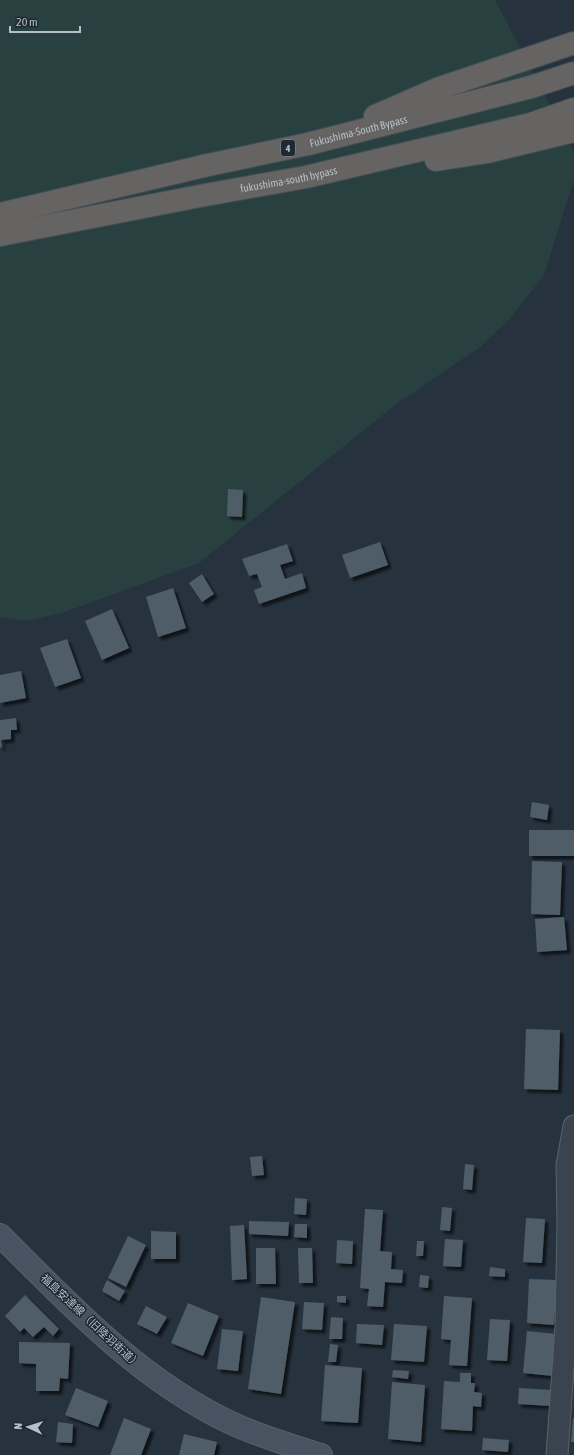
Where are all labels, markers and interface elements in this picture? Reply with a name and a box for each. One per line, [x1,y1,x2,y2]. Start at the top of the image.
scale bar [10,8,80,34]
text: 20 m [16,15,38,29]
street label: Fukushima-South Bypass [308,113,409,149]
road number: 4 [281,140,295,156]
street label: fukushima-south bypass [239,164,338,195]
street label: 福島安達線（旧陸羽街道） [39,1272,143,1370]
north arrow [8,1407,48,1447]
text: N [12,1423,24,1430]

